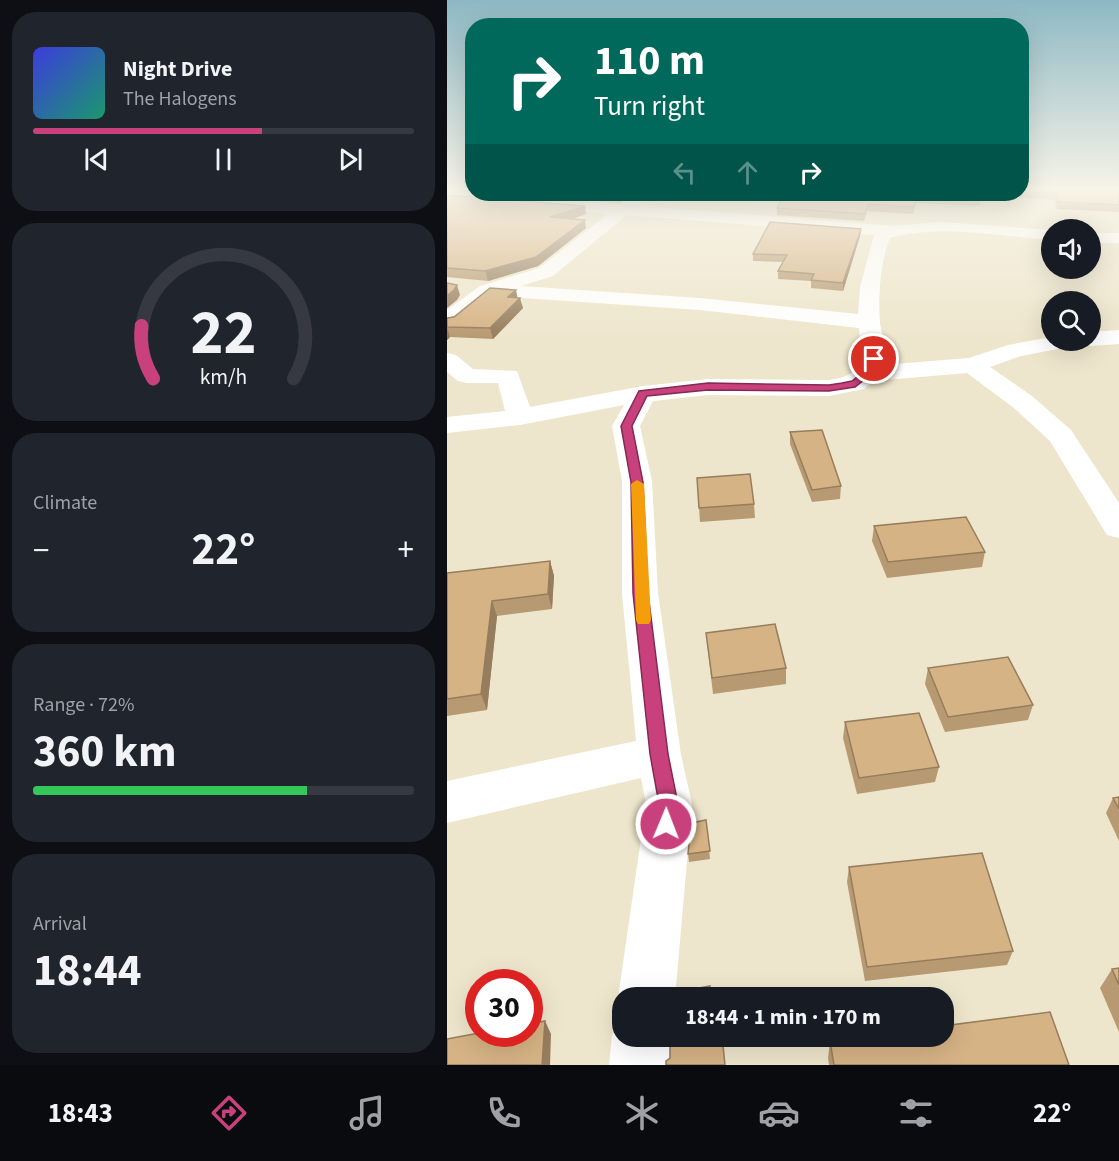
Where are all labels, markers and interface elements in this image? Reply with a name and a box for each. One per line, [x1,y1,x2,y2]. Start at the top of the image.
text: 110 m [594,31,705,91]
icon: right [495,42,573,120]
text: Night Drive [123,53,232,85]
text: The Halogens [123,85,237,113]
text: Turn right [594,87,705,126]
icon: previous [80,143,113,176]
icon: pause [207,143,240,176]
icon: next [334,143,367,176]
icon: left [668,156,701,189]
icon: ahead [731,156,764,189]
icon: right [794,156,827,189]
map controls [1041,219,1101,351]
button: sound [1041,219,1101,279]
text: 22 [191,289,256,378]
button: search [1041,291,1101,351]
pin [848,333,899,384]
icon: arrive [857,342,890,375]
text: km/h [200,362,247,393]
text: Climate [33,489,97,517]
text: 22° [192,518,255,582]
text: − [33,527,49,574]
text: + [398,527,414,574]
text: Range · 72% [33,691,134,719]
text: 360 km [33,720,177,784]
position arrow [634,792,698,856]
text: Arrival [33,910,87,938]
text: 18:44 [33,939,142,1003]
speed limit sign: 30 [465,969,543,1047]
text: 18:44 · 1 min · 170 m [685,1001,881,1033]
icon: directions [208,1092,250,1134]
icon: music [346,1092,388,1134]
icon: phone [483,1092,525,1134]
icon: climate [621,1092,663,1134]
icon: car [758,1092,800,1134]
icon: filters [895,1092,937,1134]
text: 18:43 [48,1094,113,1133]
text: 22° [1033,1094,1071,1133]

